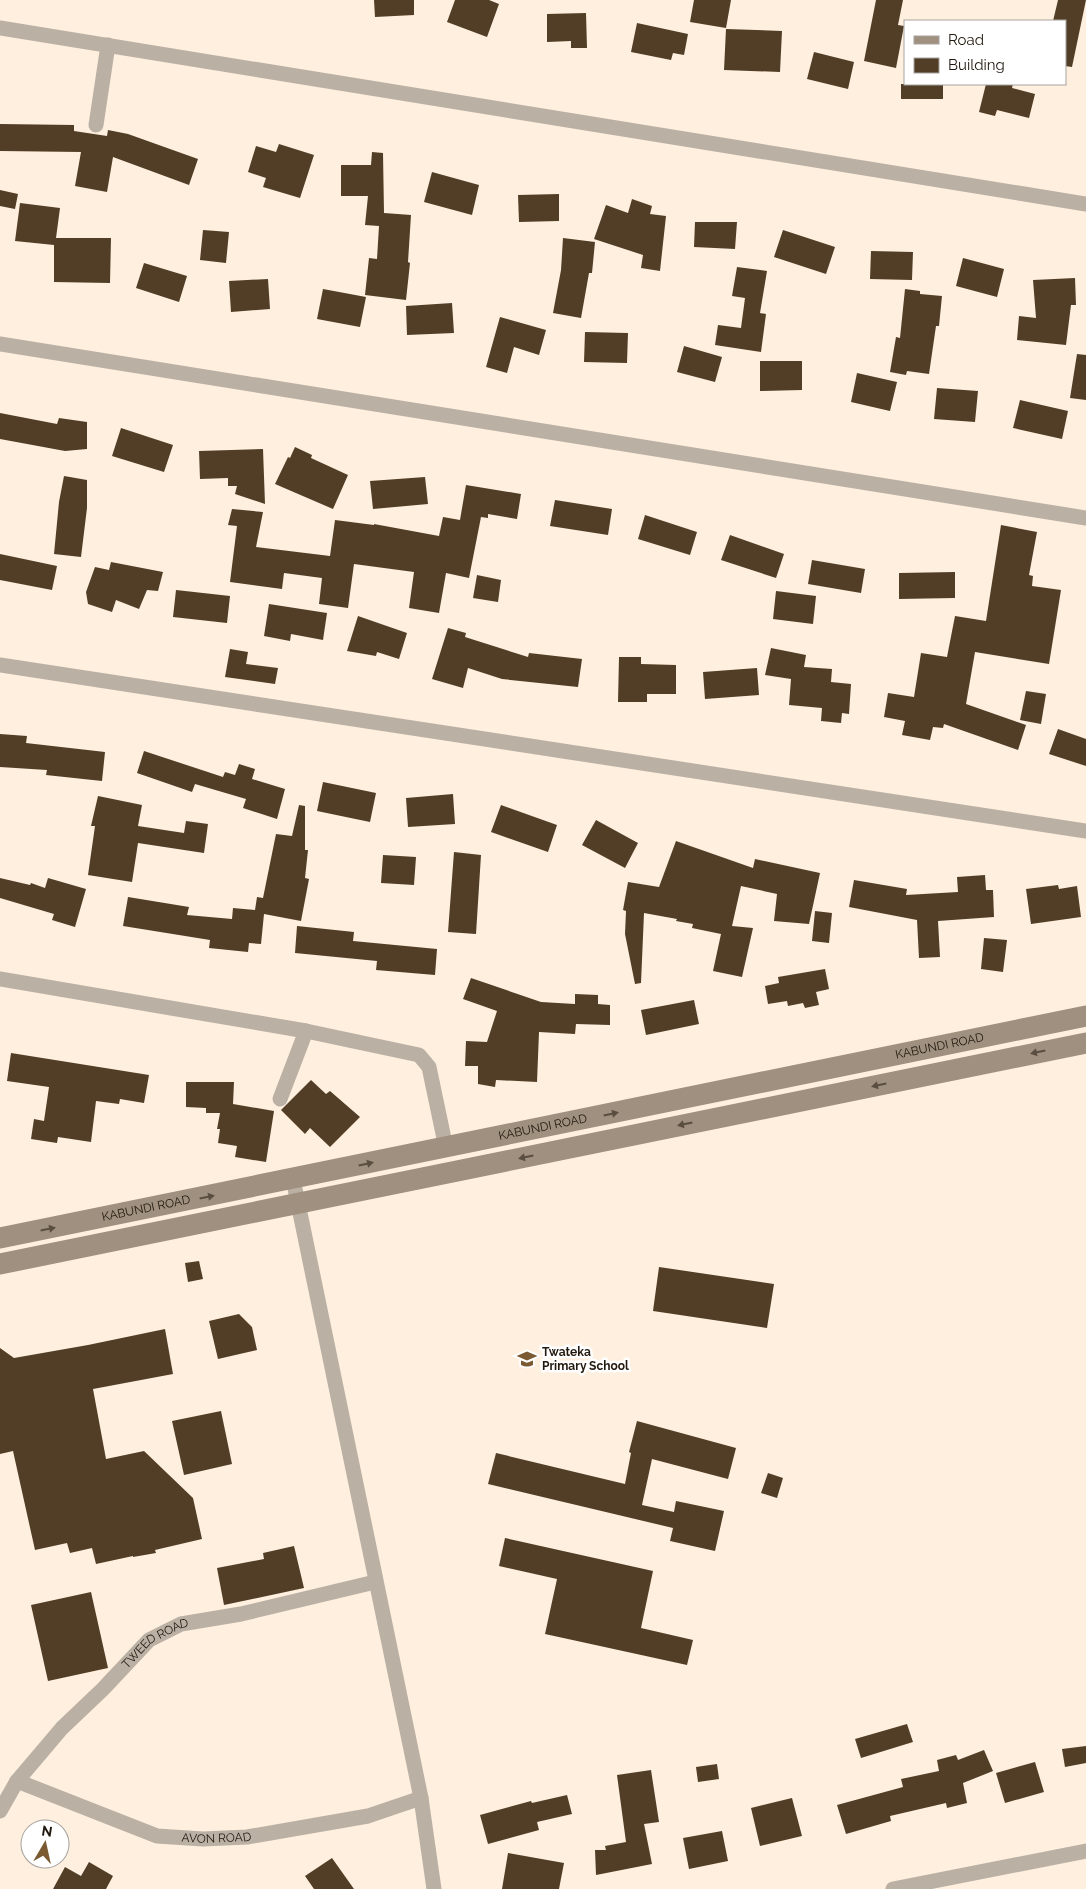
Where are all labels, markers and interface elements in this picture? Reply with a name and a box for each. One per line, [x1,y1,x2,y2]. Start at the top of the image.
legend [904,20,1066,85]
text: Road [948,31,984,49]
text: Building [948,56,1005,74]
street label: KABUNDI ROAD [894,1030,986,1062]
one-way arrow [1030,1049,1046,1057]
one-way arrow [871,1081,887,1089]
one-way arrow [604,1109,620,1117]
street label: KABUNDI ROAD [497,1111,589,1143]
one-way arrow [677,1121,693,1129]
one-way arrow [519,1153,534,1161]
one-way arrow [359,1160,374,1168]
street label: KABUNDI ROAD [100,1192,192,1224]
one-way arrow [199,1192,215,1200]
one-way arrow [40,1225,55,1233]
place label: Twateka Primary School [542,1345,629,1373]
school or university icon: Twateka Primary School [516,1348,538,1370]
street label: TWEED ROAD [119,1616,190,1671]
north arrow [20,1819,70,1869]
text: N [41,1822,54,1840]
street label: AVON ROAD [181,1829,253,1846]

